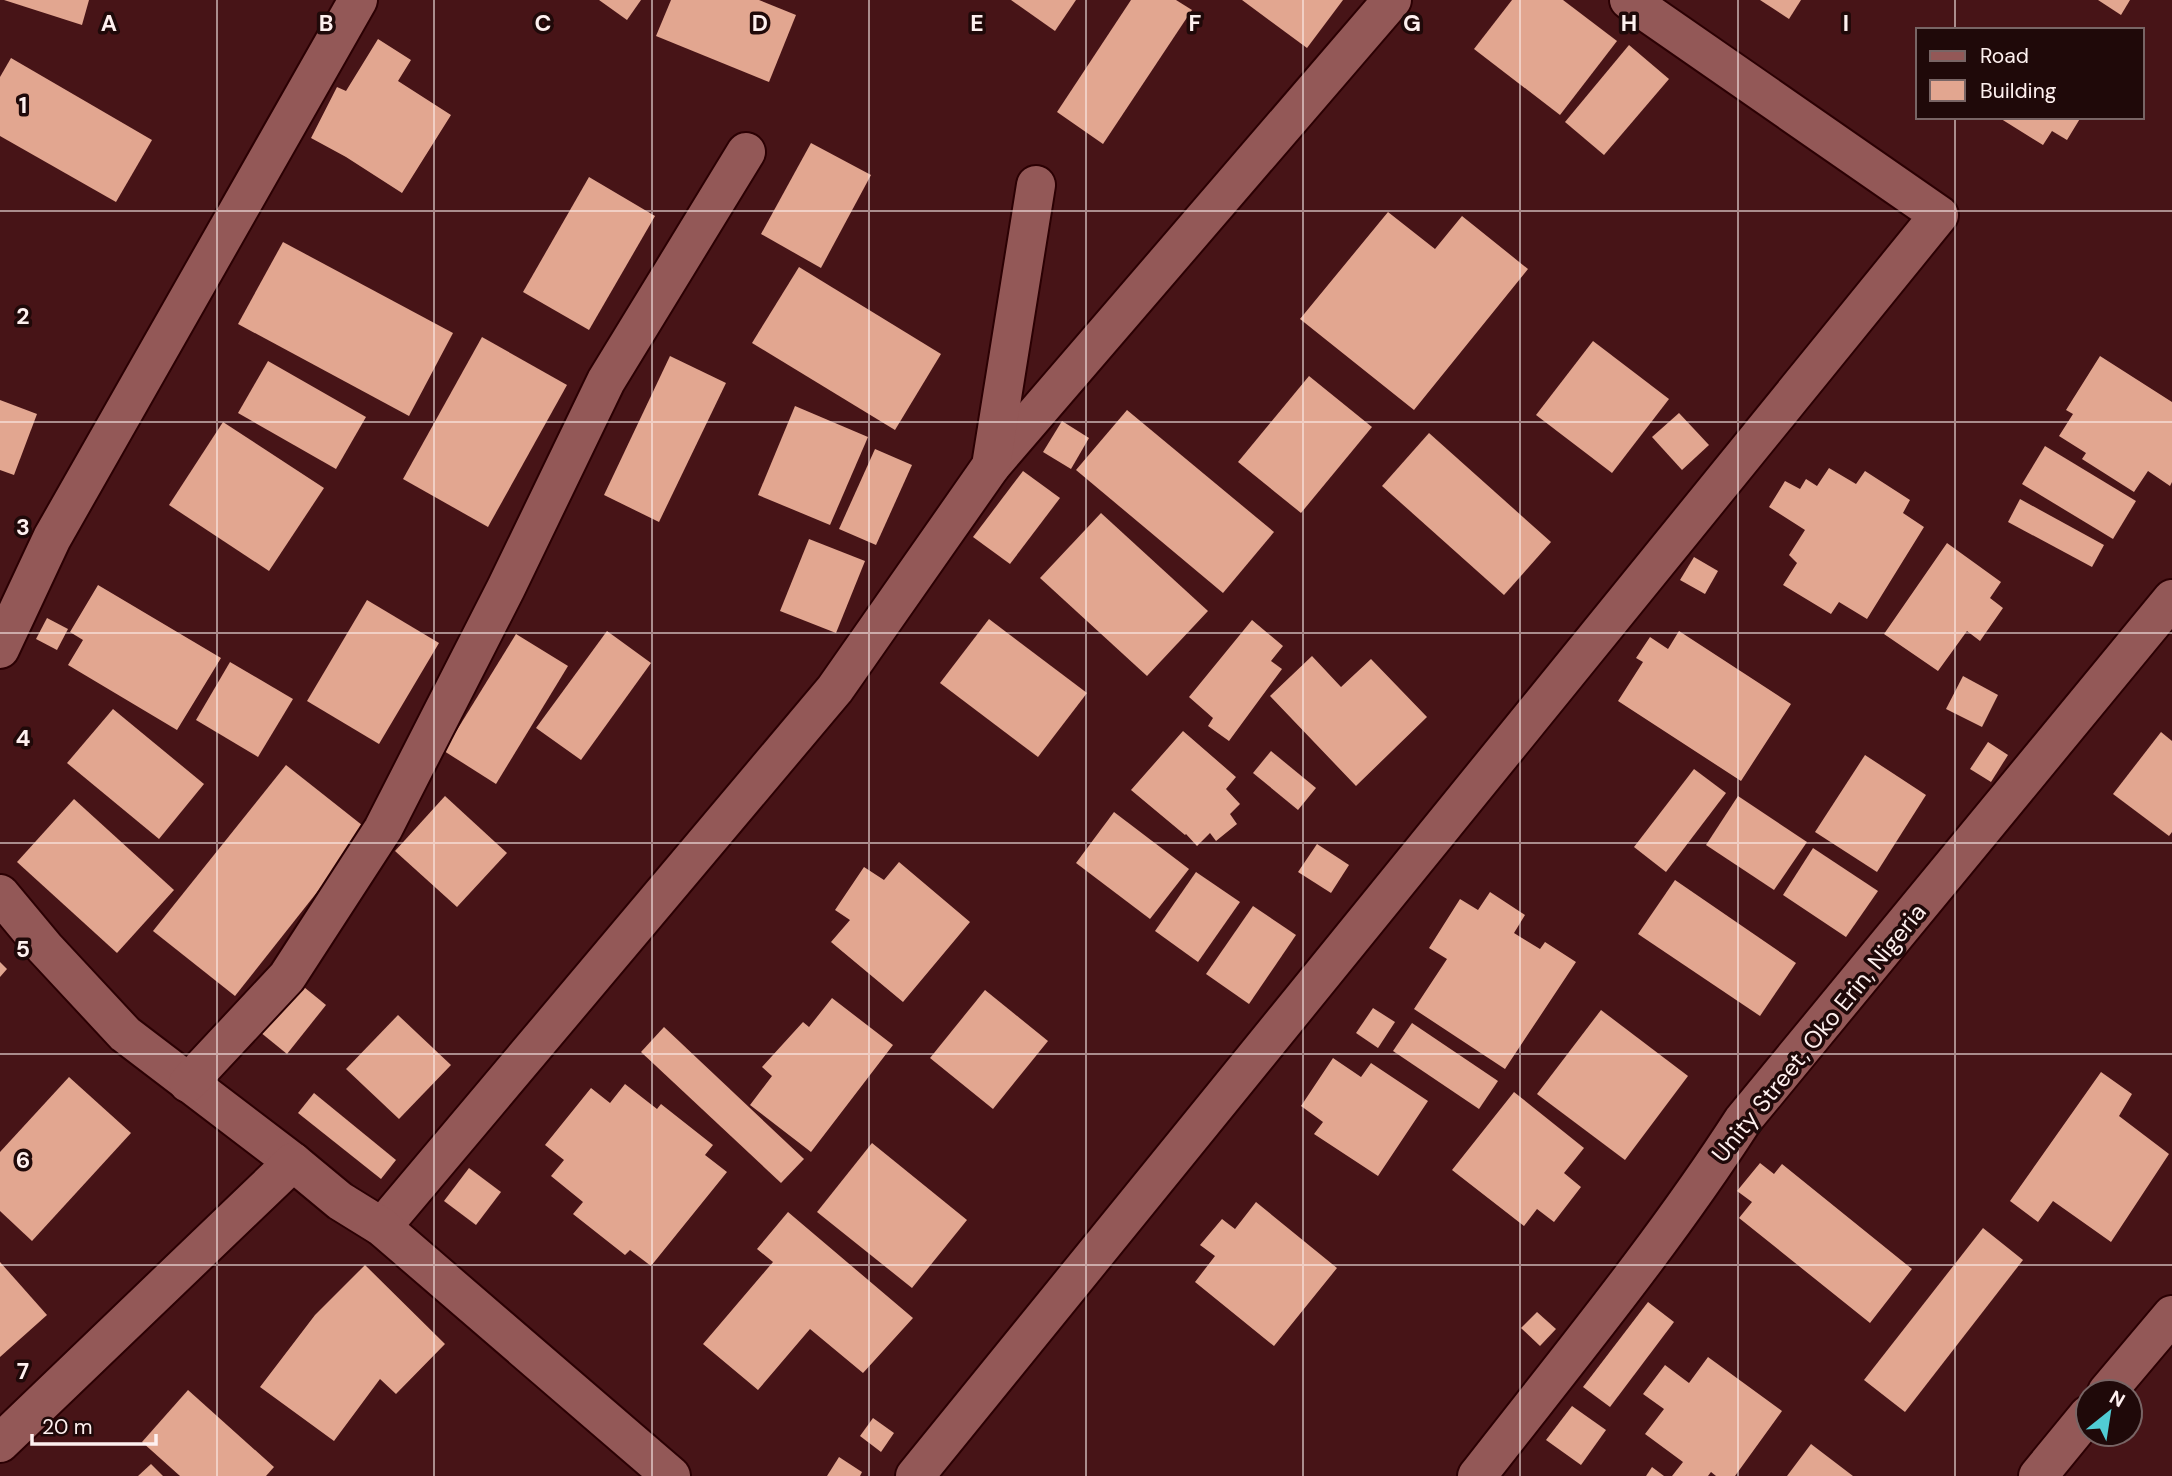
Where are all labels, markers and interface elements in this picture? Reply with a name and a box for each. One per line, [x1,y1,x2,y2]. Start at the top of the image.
text: A [101,8,117,38]
text: B [319,8,333,38]
text: C [535,8,551,38]
text: D [752,8,768,38]
text: E [970,8,984,38]
text: F [1189,8,1202,38]
text: G [1403,8,1421,38]
text: H [1621,8,1637,38]
text: I [1843,8,1849,38]
legend [1916,28,2144,119]
text: Road [1980,42,2029,70]
text: Building [1980,77,2057,105]
text: 1 [19,90,27,120]
text: 2 [16,301,30,331]
text: 3 [16,512,30,542]
text: 4 [16,723,31,753]
street label: Unity Street, Oko Erin, Nigeria [1705,897,1933,1168]
text: 5 [16,934,30,964]
text: 6 [16,1145,30,1175]
text: 7 [17,1356,29,1386]
north arrow [2074,1378,2144,1448]
text: N [2105,1384,2130,1413]
scale bar [32,1402,156,1446]
text: 20 m [42,1413,93,1441]

